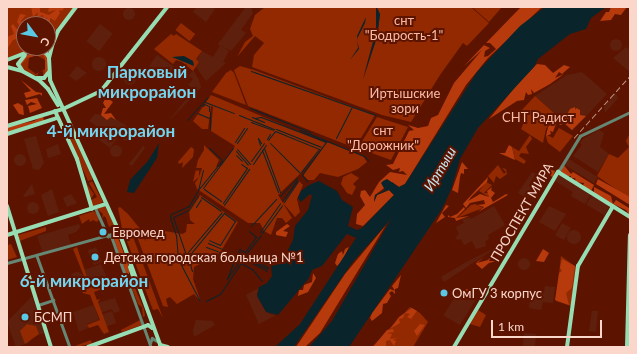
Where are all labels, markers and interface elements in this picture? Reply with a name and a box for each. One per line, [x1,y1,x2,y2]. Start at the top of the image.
park label: снт "Бодрость-1" [365,13,443,44]
north arrow [16,16,56,56]
text: С [38,36,53,49]
district label: Парковый микрорайон [98,62,196,102]
park label: Иртышские зори [370,86,440,117]
park label: СНТ Радист [502,109,574,125]
district label: 4-й микрорайон [47,121,175,141]
park label: снт "Дорожник" [347,123,419,154]
water label: Иртыш [420,144,460,194]
street label: ПРОСПЕКТ МИРА [487,160,557,264]
place label: Евромед [112,224,164,240]
marker: Евромед [97,226,109,238]
place label: Детская городская больница №1 [104,249,304,265]
marker: Детская городская больница №1 [89,251,101,263]
district label: 6-й микрорайон [20,271,148,291]
place label: ОмГУ 3 корпус [452,285,542,301]
marker: ОмГУ 3 корпус [439,288,449,298]
place label: БСМП [34,309,72,325]
marker: БСМП [19,311,31,323]
scale bar [493,312,604,338]
text: 1 km [498,319,524,334]

